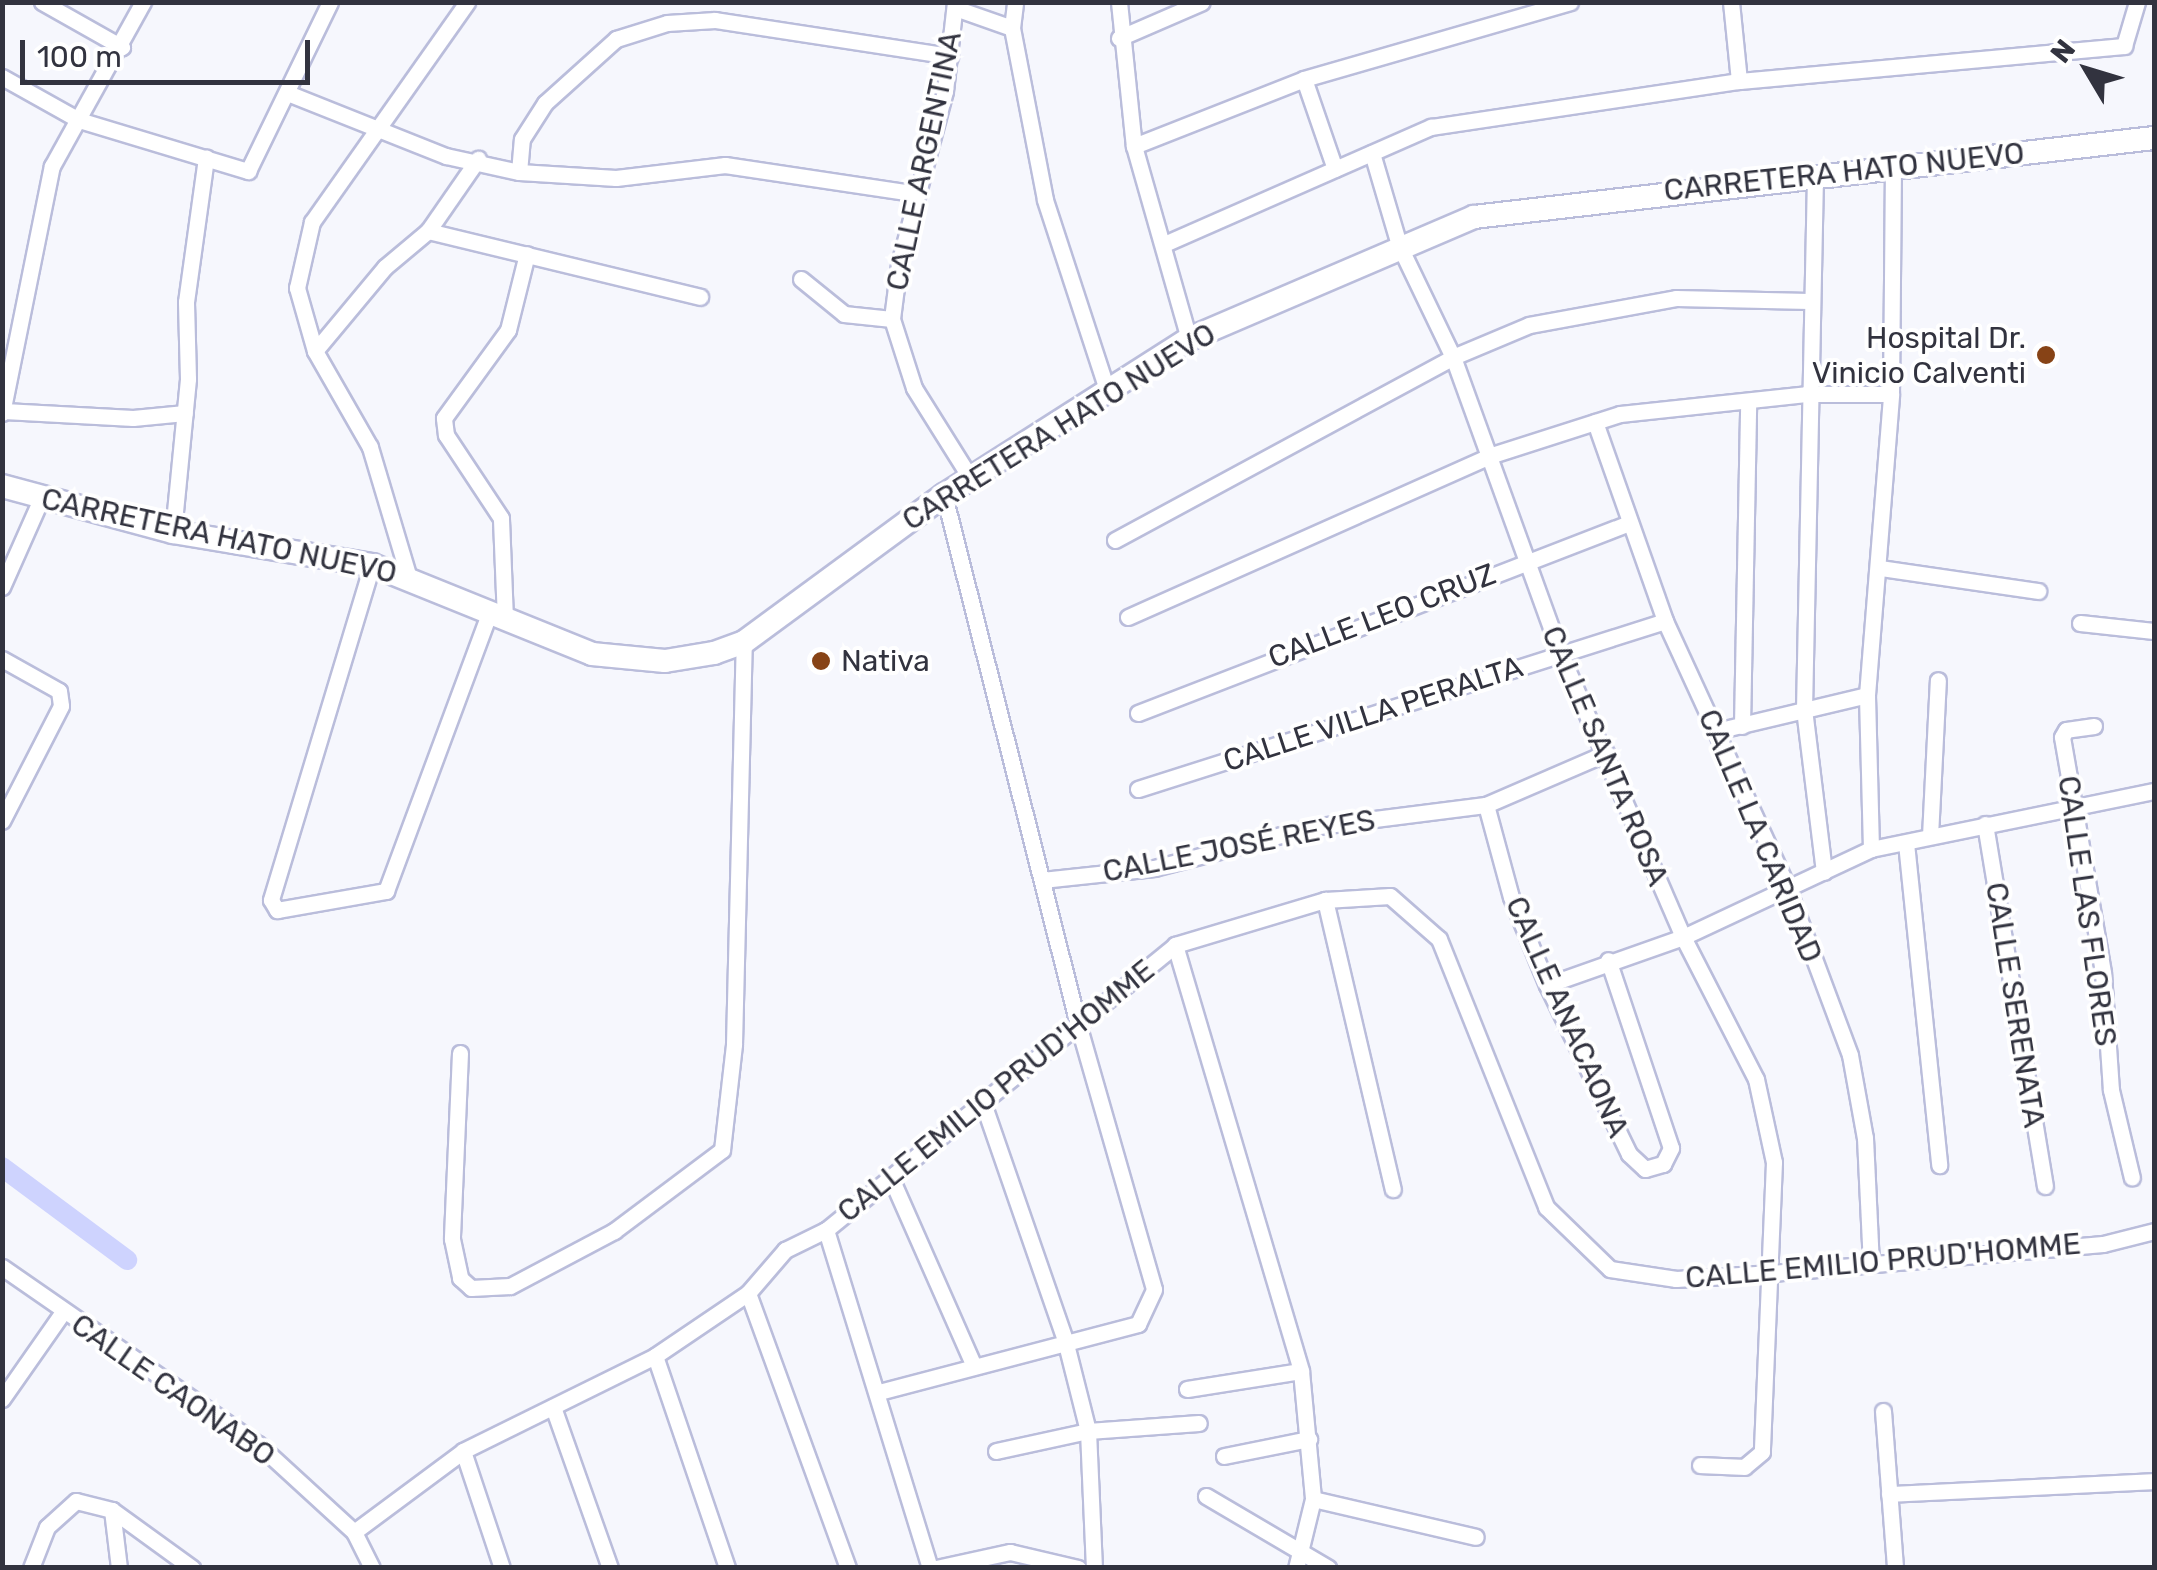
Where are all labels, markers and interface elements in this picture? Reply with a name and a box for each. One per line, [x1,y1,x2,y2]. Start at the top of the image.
scale bar [25,20,315,82]
north arrow [2037,20,2137,120]
street label: CALLE ARGENTINA [879,28,969,294]
text: N [2044,33,2082,69]
text: 100 m [37,39,122,75]
street label: CARRETERA HATO NUEVO [1662,135,2026,209]
street label: CARRETERA HATO NUEVO [896,316,1222,538]
place label: Hospital Dr. Vinicio Calventi [1812,320,2026,390]
marker: Hospital Dr. Vinicio Calventi [2035,344,2057,366]
street label: CARRETERA HATO NUEVO [38,481,400,591]
street label: CALLE LEO CRUZ [1263,556,1501,676]
street label: CALLE SANTA ROSA [1534,620,1676,892]
place label: Nativa [841,643,930,679]
street label: CALLE VILLA PERALTA [1218,648,1528,780]
marker: Nativa [810,650,832,672]
street label: CALLE LA CARIDAD [1690,704,1830,968]
street label: CALLE LAS FLORES [2050,773,2124,1049]
street label: CALLE JOSÉ REYES [1100,802,1378,890]
street label: CALLE SERENATA [1978,880,2052,1130]
street label: CALLE ANACAONA [1498,891,1636,1143]
street label: CALLE EMILIO PRUD'HOMME [830,952,1162,1230]
street label: CALLE EMILIO PRUD'HOMME [1684,1226,2082,1296]
street label: CALLE CAONABO [64,1306,282,1474]

